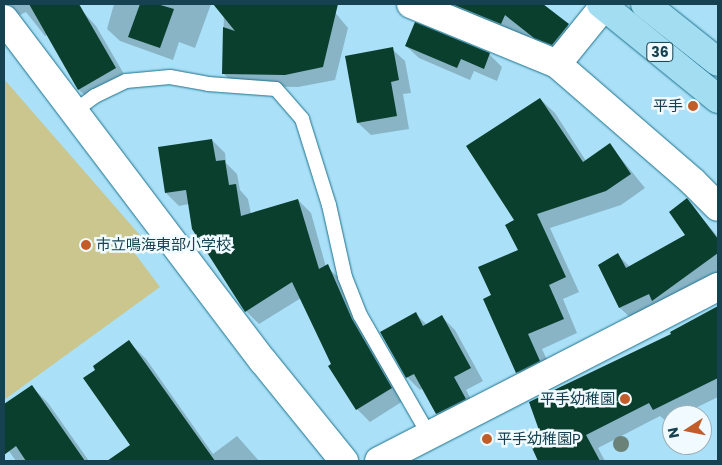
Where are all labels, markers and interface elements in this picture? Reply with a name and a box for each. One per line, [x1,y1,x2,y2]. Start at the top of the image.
road number: 36 [646,41,674,64]
place label: 平手 [653,97,683,115]
marker: 平手 [687,100,699,112]
place label: 市立鳴海東部小学校 [96,236,231,254]
marker: 市立鳴海東部小学校 [80,239,92,251]
place label: 平手幼稚園 [540,390,615,408]
marker: 平手幼稚園 [619,393,631,405]
north arrow [662,405,712,455]
text: N [662,426,684,440]
place label: 平手幼稚園P [497,430,581,448]
marker: 平手幼稚園P [481,433,493,445]

